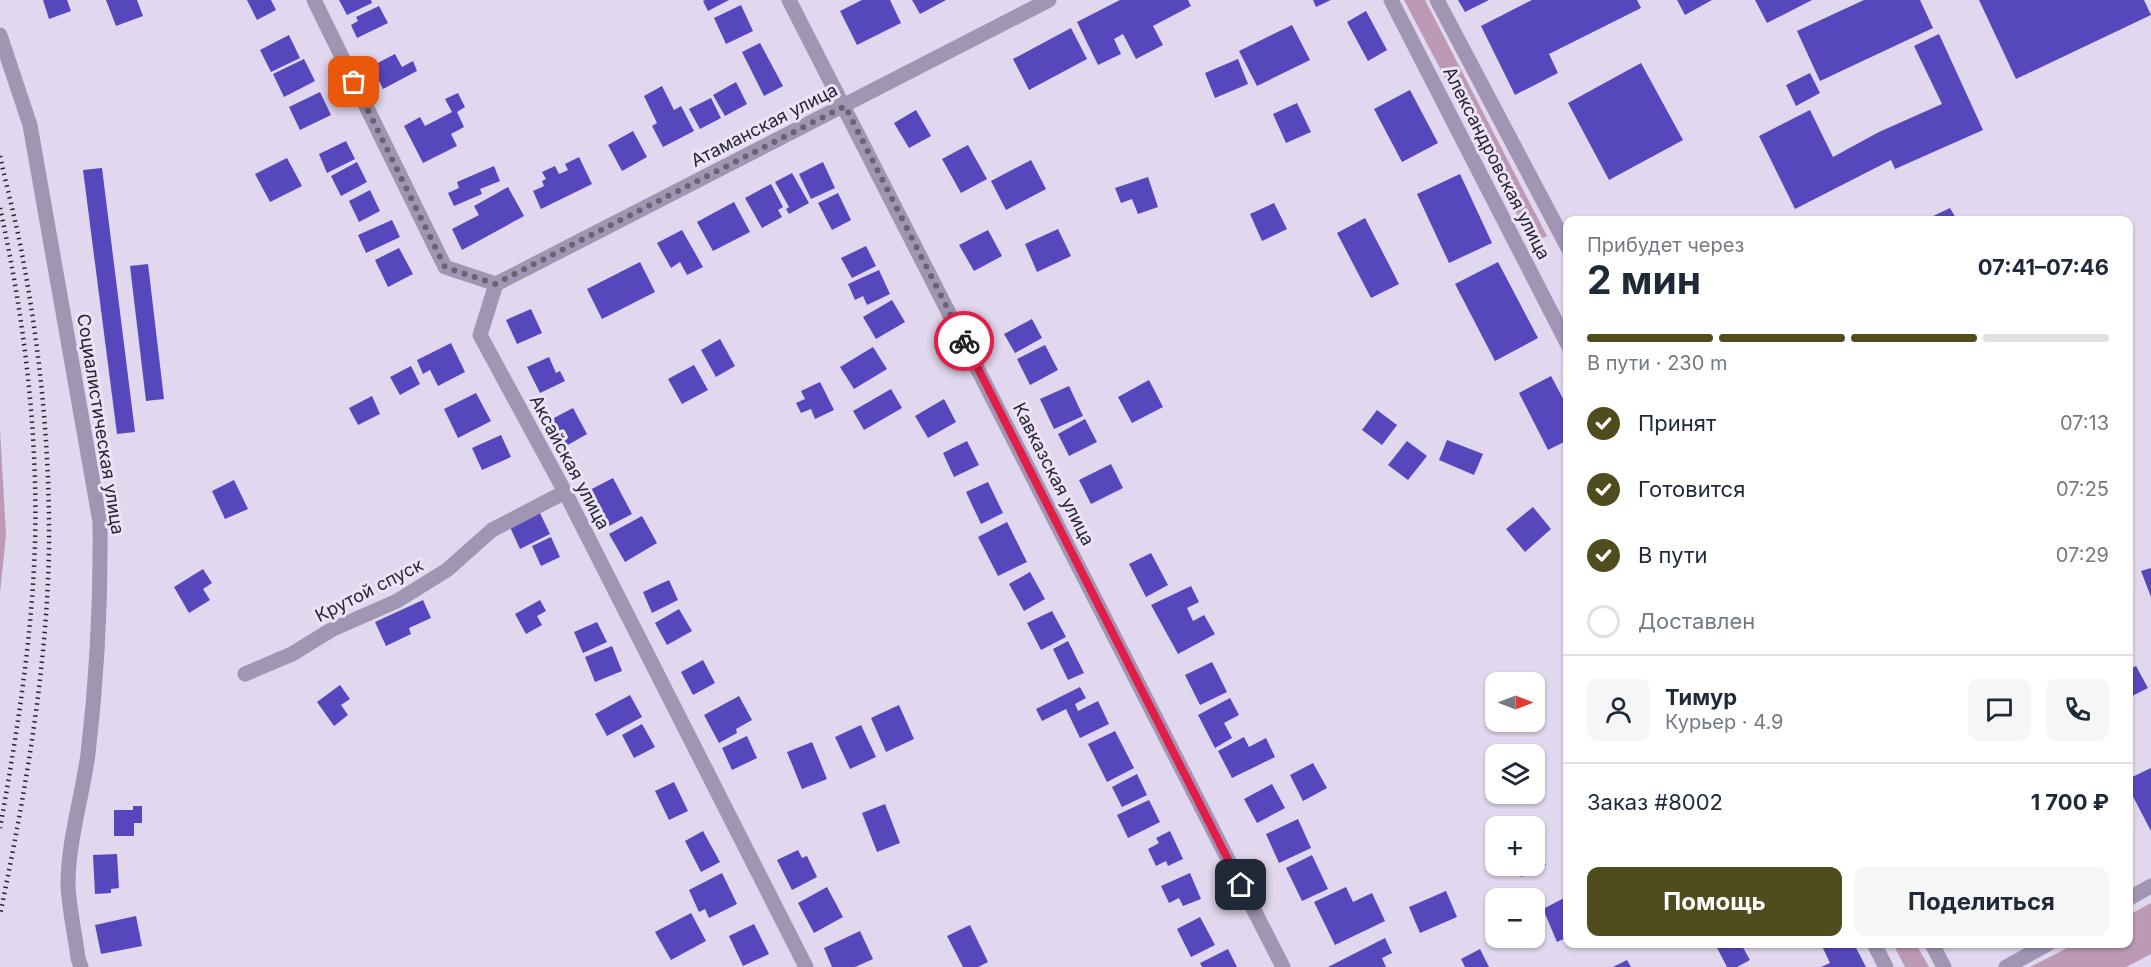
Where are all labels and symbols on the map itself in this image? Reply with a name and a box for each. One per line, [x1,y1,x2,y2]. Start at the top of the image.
pin [328,56,379,107]
street label: Александровская улица [1439,63,1555,263]
street label: Атаманская улица [687,79,841,171]
courier [934,311,994,371]
street label: Социалистическая улица [73,312,129,536]
street label: Аксайская улица [526,391,614,533]
street label: Кавказская улица [1009,399,1099,549]
street label: Крутой спуск [312,554,427,626]
north arrow [1485,672,1545,732]
pin [1215,859,1266,910]

